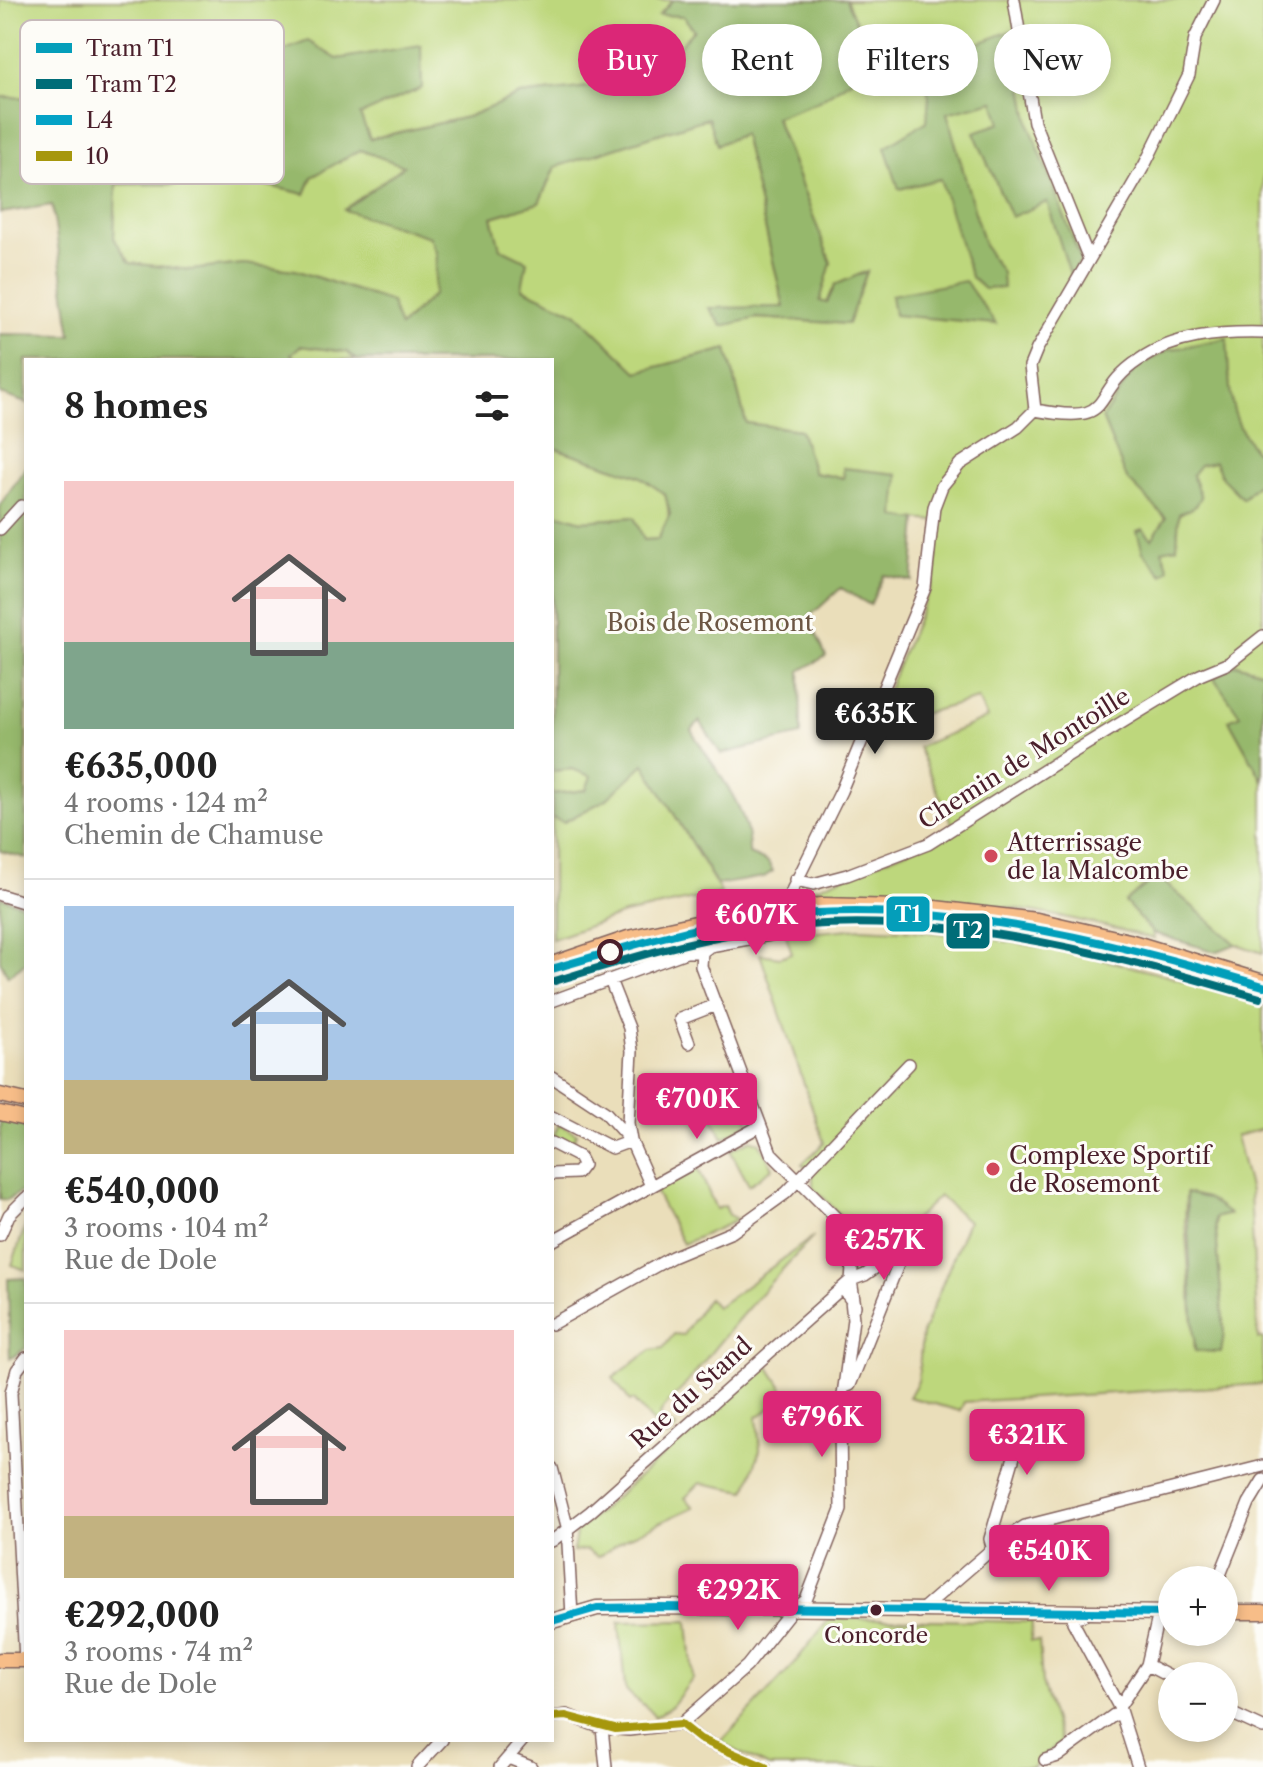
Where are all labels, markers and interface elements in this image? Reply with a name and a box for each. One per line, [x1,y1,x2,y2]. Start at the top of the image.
legend [20,20,284,184]
chip: Buy [578,24,686,96]
chip: Rent [702,24,822,96]
chip: Filters [838,24,978,96]
chip: New [994,24,1111,96]
text: Tram T1 [86,35,173,62]
text: Tram T2 [86,71,177,98]
text: L4 [86,107,113,134]
text: 10 [86,143,109,170]
icon: filters [470,384,514,428]
text: 8 homes [64,385,208,427]
icon: home [217,533,361,677]
park label: Bois de Rosemont [607,608,814,637]
street label: Chemin de Montoille [913,681,1135,835]
pin: €635K [819,688,931,756]
text: €635K [834,698,916,730]
text: €635,000 [64,745,218,787]
text: 4 rooms · 124 m² [64,787,268,819]
text: Chemin de Chamuse [64,819,324,851]
place label: Atterrissage de la Malcombe [1006,828,1189,885]
marker: Atterrissage de la Malcombe [982,847,1000,865]
pin: €607K [700,889,812,957]
line badge: T1 [885,895,931,933]
text: €607K [715,899,797,931]
text: T1 [895,901,922,928]
line badge: T2 [945,912,991,950]
text: T2 [953,917,983,944]
unlabelled marker [598,940,622,964]
icon: home [217,958,361,1102]
pin: €700K [641,1073,753,1141]
text: €700K [655,1083,739,1115]
place label: Complexe Sportif de Rosemont [1009,1141,1213,1198]
marker: Complexe Sportif de Rosemont [984,1160,1002,1178]
text: €540,000 [64,1170,220,1212]
text: 3 rooms · 104 m² [64,1212,269,1244]
pin: €257K [828,1214,940,1282]
text: €257K [844,1224,924,1256]
text: Rue de Dole [64,1244,217,1276]
street label: Rue du Stand [624,1331,758,1455]
icon: home [217,1382,361,1526]
pin: €796K [766,1391,878,1459]
text: €796K [781,1401,863,1433]
pin: €321K [971,1409,1083,1477]
text: €321K [987,1419,1067,1451]
pin: €540K [993,1525,1105,1593]
text: €540K [1007,1535,1091,1567]
pin: €292K [682,1564,794,1632]
map controls [1158,1566,1238,1742]
button: + [1158,1566,1238,1646]
text: €292K [696,1574,780,1606]
text: €292,000 [64,1594,220,1636]
marker: Concorde [868,1602,884,1618]
place label: Concorde [824,1622,928,1649]
text: 3 rooms · 74 m² [64,1636,253,1668]
button: − [1158,1662,1238,1742]
text: Rue de Dole [64,1668,217,1700]

